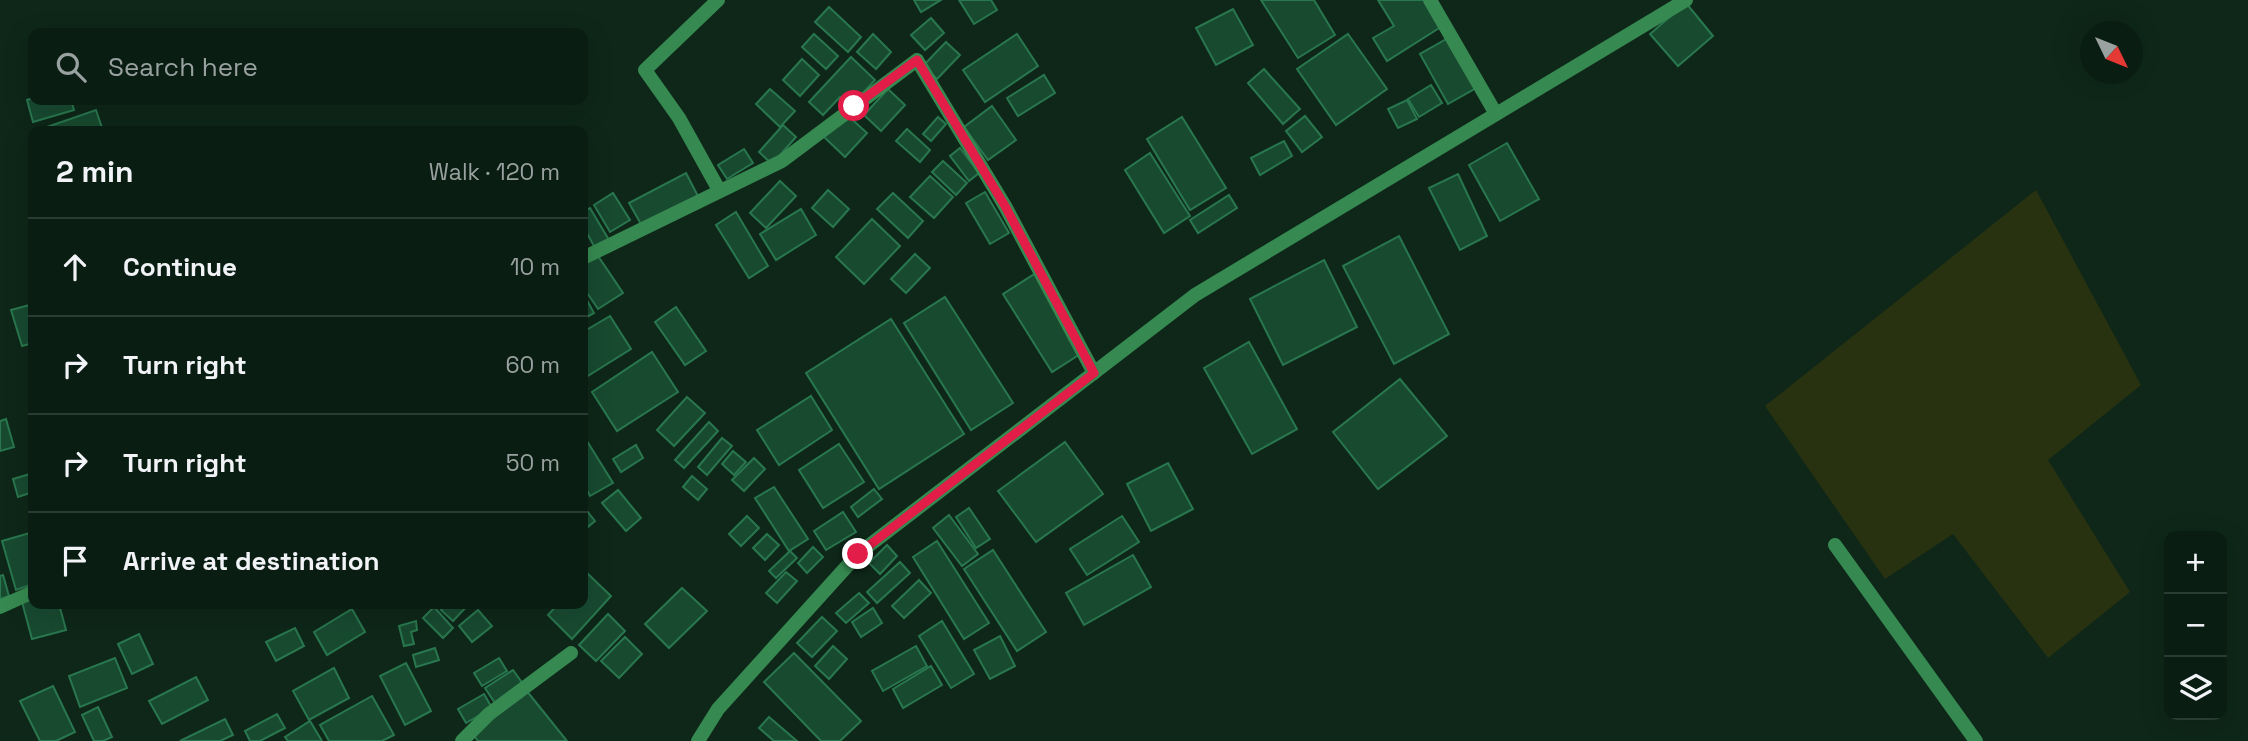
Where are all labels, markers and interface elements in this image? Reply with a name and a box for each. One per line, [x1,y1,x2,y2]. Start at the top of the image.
north arrow [2080,21,2143,84]
search box [28,28,588,105]
icon: search [52,48,90,86]
text: Search here [108,50,258,84]
route start [838,90,869,121]
text: 2 min [56,152,134,191]
text: Walk · 120 m [429,157,560,187]
icon: ahead [56,248,94,286]
text: Continue [123,250,237,284]
text: 10 m [510,252,560,282]
icon: right [56,346,94,384]
text: Turn right [123,348,247,382]
text: 60 m [505,350,560,380]
icon: right [56,444,94,482]
text: Turn right [123,446,247,480]
text: 50 m [506,448,560,478]
map controls [2164,531,2227,720]
button: + [2164,531,2227,594]
route end [842,538,873,569]
icon: arrive [56,542,94,580]
text: Arrive at destination [123,544,380,578]
button: − [2164,594,2227,657]
button: layers [2164,657,2227,720]

